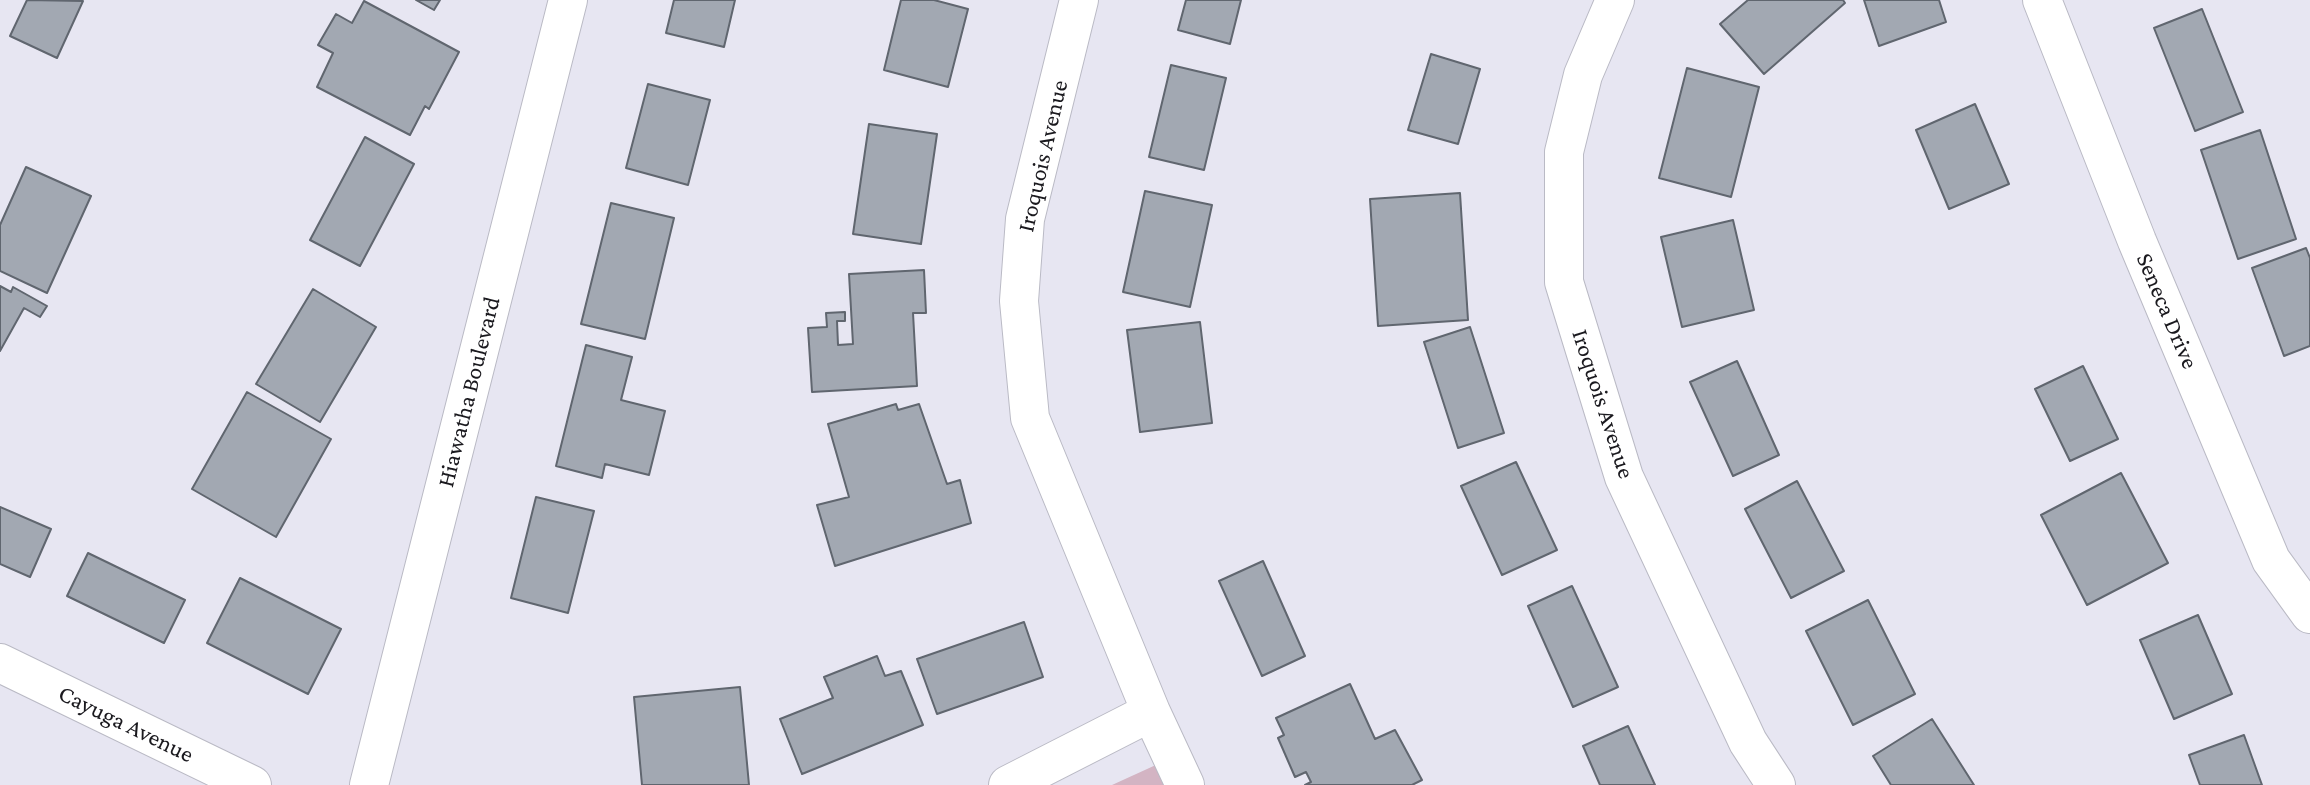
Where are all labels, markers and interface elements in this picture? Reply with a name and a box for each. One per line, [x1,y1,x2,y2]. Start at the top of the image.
street label: Iroquois Avenue [1012,77,1074,235]
street label: Seneca Drive [2130,249,2204,373]
street label: Hiawatha Boulevard [431,294,507,490]
street label: Iroquois Avenue [1565,326,1641,482]
street label: Cayuga Avenue [54,679,198,769]

